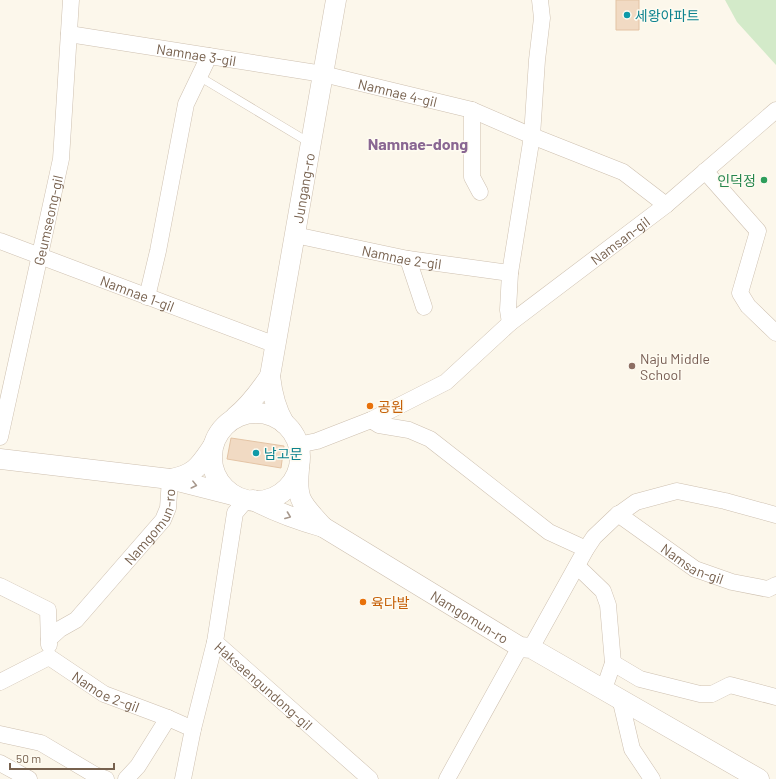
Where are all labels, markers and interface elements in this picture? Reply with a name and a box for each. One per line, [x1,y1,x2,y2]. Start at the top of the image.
place label: 세왕아파트 [635,7,700,24]
marker: 세왕아파트 [622,10,632,20]
street label: Namnae 3-gil [155,39,237,69]
street label: Namnae 4-gil [356,74,439,110]
district label: Namnae-dong [368,134,468,153]
street label: Jungang-ro [289,151,318,224]
place label: 인덕정 [717,172,756,189]
street label: Geumseong-gil [29,173,66,267]
marker: 인덕정 [759,175,769,185]
street label: Namsan-gil [587,212,652,268]
street label: Namnae 2-gil [360,241,443,272]
street label: Namnae 1-gil [98,271,177,315]
place label: Naju Middle School [640,350,710,383]
marker: Naju Middle School [627,361,637,371]
place label: 공원 [378,398,404,415]
marker: 공원 [365,401,375,411]
place label: 남고문 [264,445,303,462]
marker: 남고문 [251,448,261,458]
one-way arrow [190,480,197,489]
street label: Namgomun-ro [120,488,178,568]
one-way arrow [285,512,292,520]
street label: Namsan-gil [658,539,726,587]
street label: Namgomun-ro [428,586,512,647]
place label: 육다발 [371,594,410,611]
marker: 육다발 [358,597,368,607]
street label: Haksaengundong-gil [212,638,316,733]
street label: Namoe 2-gil [69,667,142,715]
scale bar [10,745,114,771]
text: 50 m [16,751,41,765]

